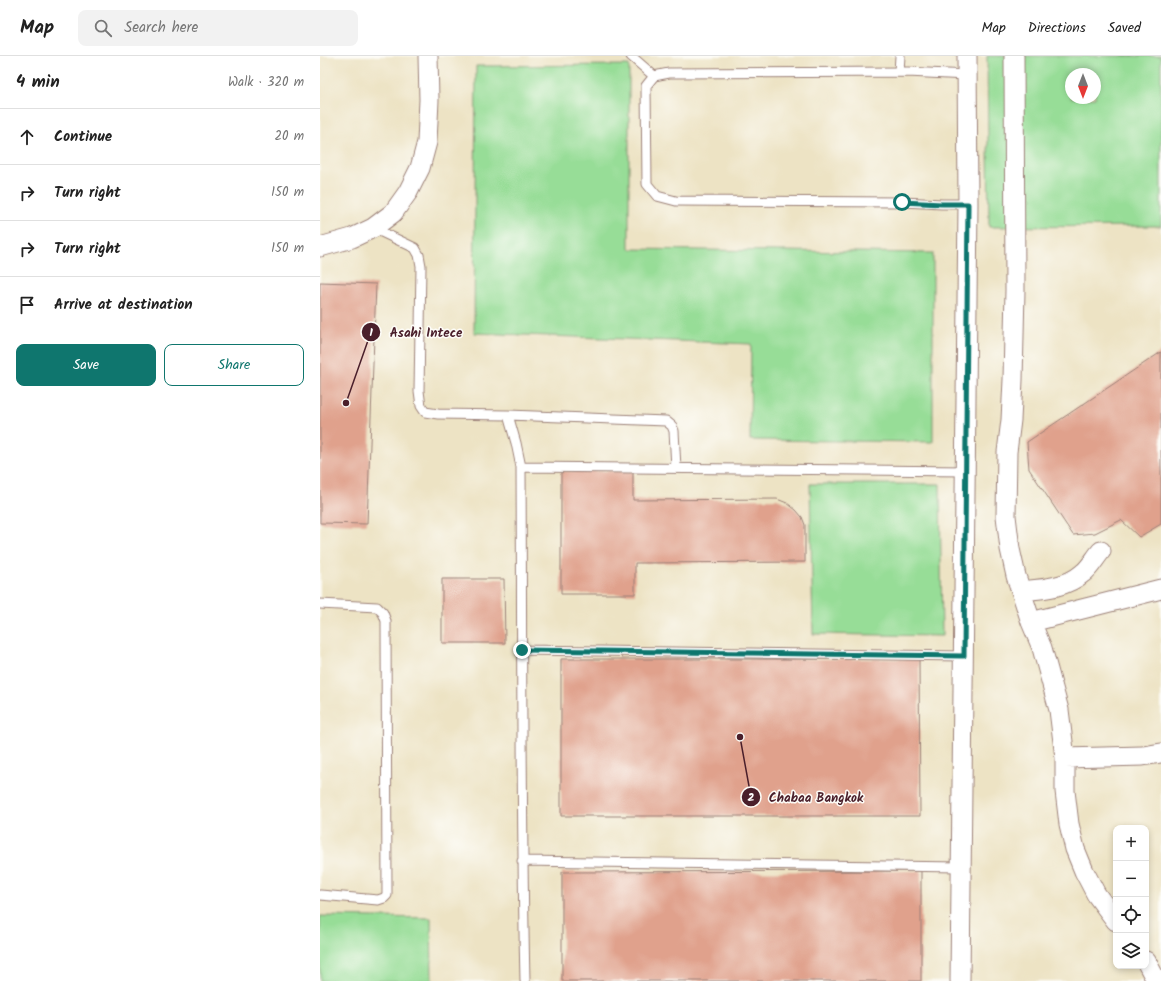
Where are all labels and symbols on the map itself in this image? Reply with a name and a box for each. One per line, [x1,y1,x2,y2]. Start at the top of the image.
north arrow [1065,68,1101,104]
route start [893,193,911,211]
callout: Asahi Intece [361,319,470,344]
text: 1 [369,323,373,342]
text: Asahi Intece [390,323,463,344]
route end [513,641,531,659]
callout: Chabaa Bangkok [741,785,871,810]
text: 2 [748,788,755,807]
text: Chabaa Bangkok [769,788,864,809]

